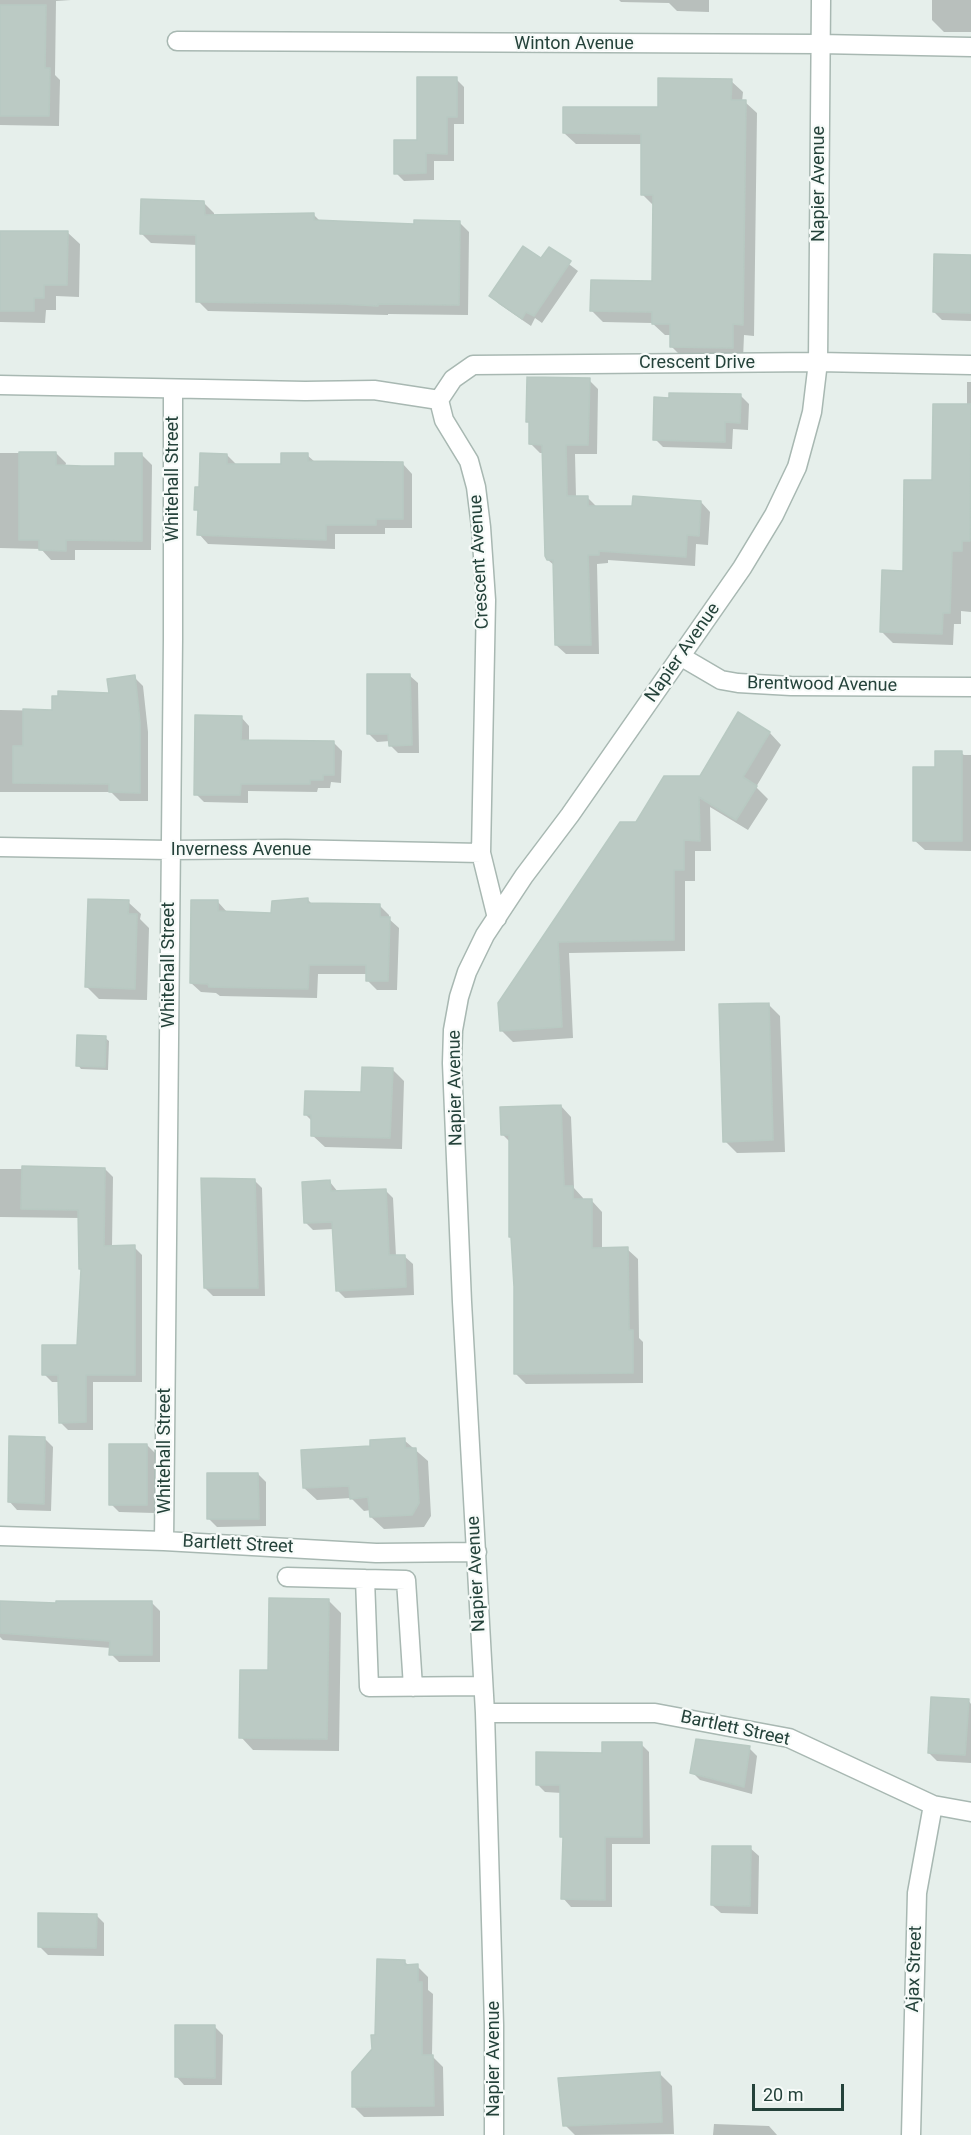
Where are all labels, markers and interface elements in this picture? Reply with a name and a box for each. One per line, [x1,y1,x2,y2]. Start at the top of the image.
street label: Winton Avenue [514,33,634,55]
street label: Napier Avenue [808,126,830,242]
street label: Crescent Drive [639,352,755,374]
street label: Whitehall Street [162,416,184,542]
street label: Crescent Avenue [466,494,494,630]
street label: Napier Avenue [641,599,725,707]
street label: Brentwood Avenue [747,673,897,697]
street label: Inverness Avenue [171,839,311,861]
street label: Whitehall Street [158,902,180,1028]
street label: Napier Avenue [444,1030,468,1146]
street label: Whitehall Street [154,1388,176,1514]
street label: Napier Avenue [463,1515,491,1633]
street label: Bartlett Street [182,1531,294,1559]
street label: Bartlett Street [678,1707,792,1751]
street label: Ajax Street [903,1925,927,2013]
street label: Napier Avenue [483,2001,505,2117]
scale bar [755,2072,846,2110]
text: 20 m [763,2084,803,2105]

